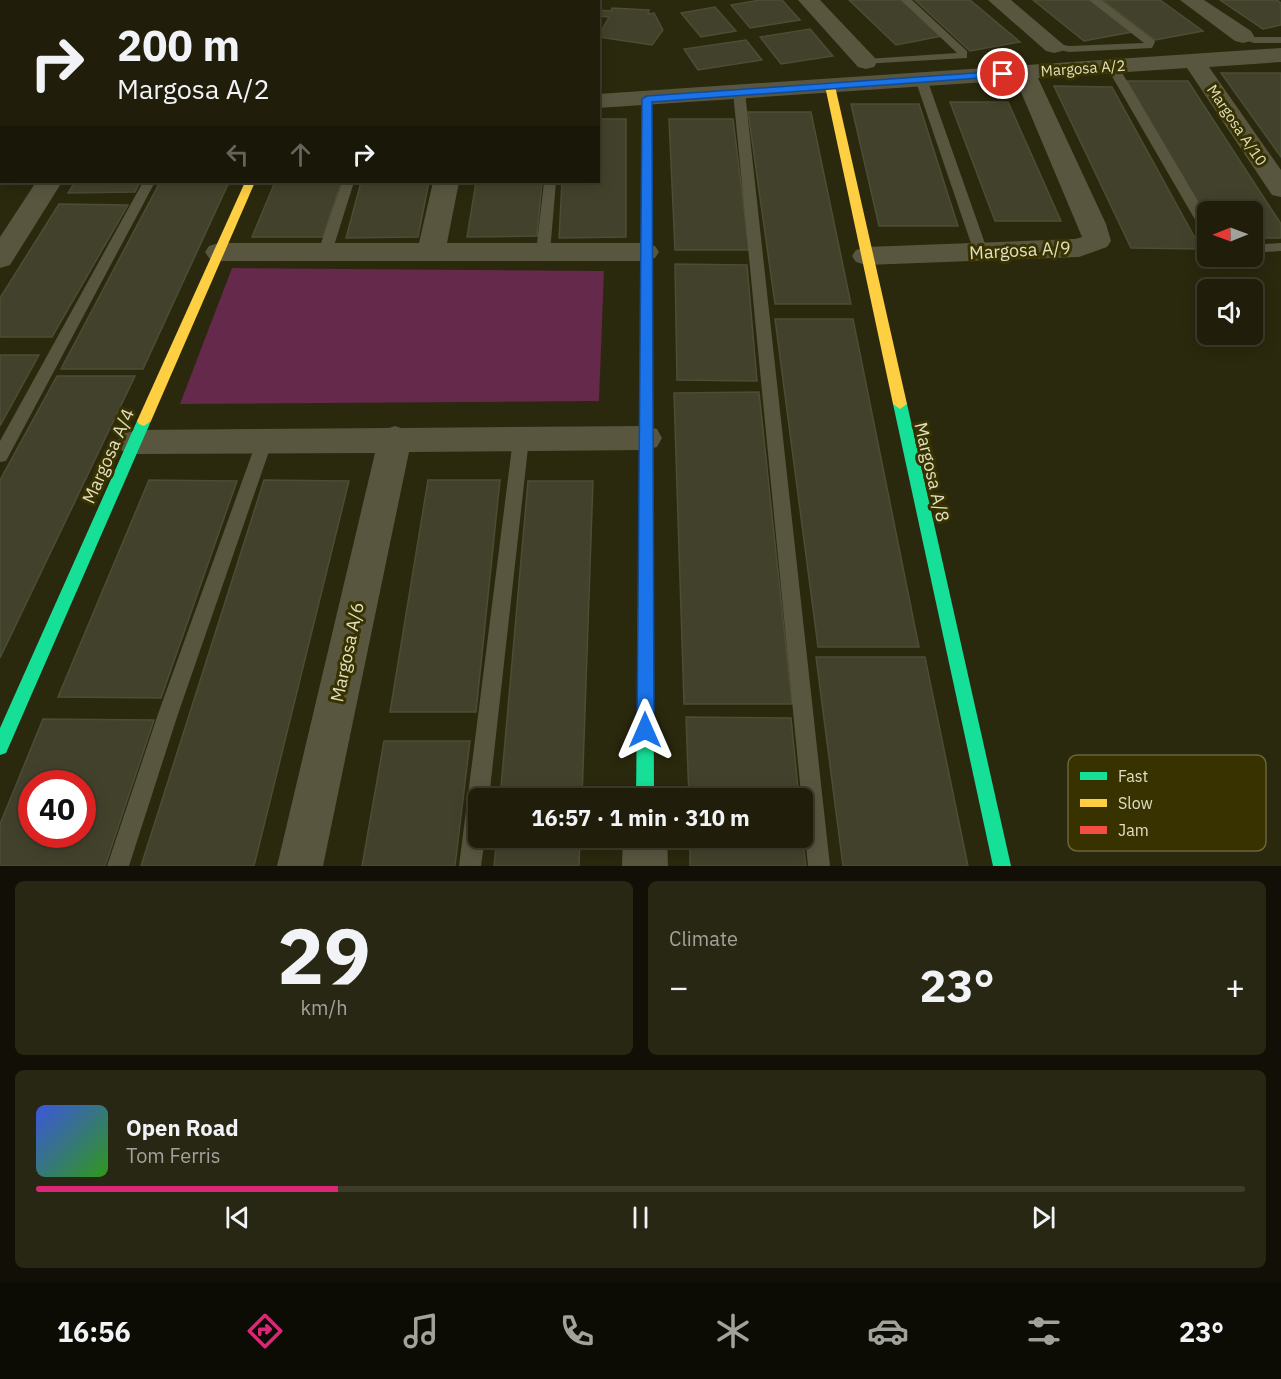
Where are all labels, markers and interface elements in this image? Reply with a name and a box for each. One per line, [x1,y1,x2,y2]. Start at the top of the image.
text: 200 m [117,18,240,73]
icon: right [18,24,96,102]
pin [977,48,1028,99]
street label: Margosa A/2 [1040,56,1126,80]
icon: arrive [986,57,1019,90]
text: Margosa A/2 [117,71,270,106]
street label: Margosa A/10 [1203,81,1271,169]
icon: left [221,138,254,171]
icon: ahead [284,138,317,171]
icon: right [347,138,380,171]
north arrow [1197,201,1263,267]
map controls [1197,201,1263,345]
street label: Margosa A/9 [969,236,1071,264]
button: sound [1197,279,1263,345]
street label: Margosa A/4 [77,405,139,507]
street label: Margosa A/8 [909,420,955,524]
street label: Margosa A/6 [325,600,369,704]
position arrow [613,698,677,762]
legend [1068,755,1266,851]
text: Fast [1118,766,1148,786]
speed limit sign: 40 [18,770,96,848]
text: Slow [1118,793,1153,813]
text: 16:57 · 1 min · 310 m [531,803,750,832]
text: Jam [1118,820,1149,840]
text: 29 [277,904,371,1005]
text: Climate [669,925,738,952]
text: 23° [919,956,995,1014]
text: − [669,965,689,1008]
text: + [1225,965,1245,1008]
text: km/h [300,994,348,1021]
text: Open Road [126,1113,239,1142]
text: Tom Ferris [126,1142,221,1169]
icon: previous [221,1201,254,1234]
icon: pause [624,1201,657,1234]
icon: next [1027,1201,1060,1234]
icon: directions [244,1310,286,1352]
icon: music [400,1310,442,1352]
icon: phone [556,1310,598,1352]
icon: climate [712,1310,754,1352]
icon: car [867,1310,909,1352]
icon: filters [1023,1310,1065,1352]
text: 16:56 [57,1314,131,1349]
text: 23° [1179,1314,1224,1349]

